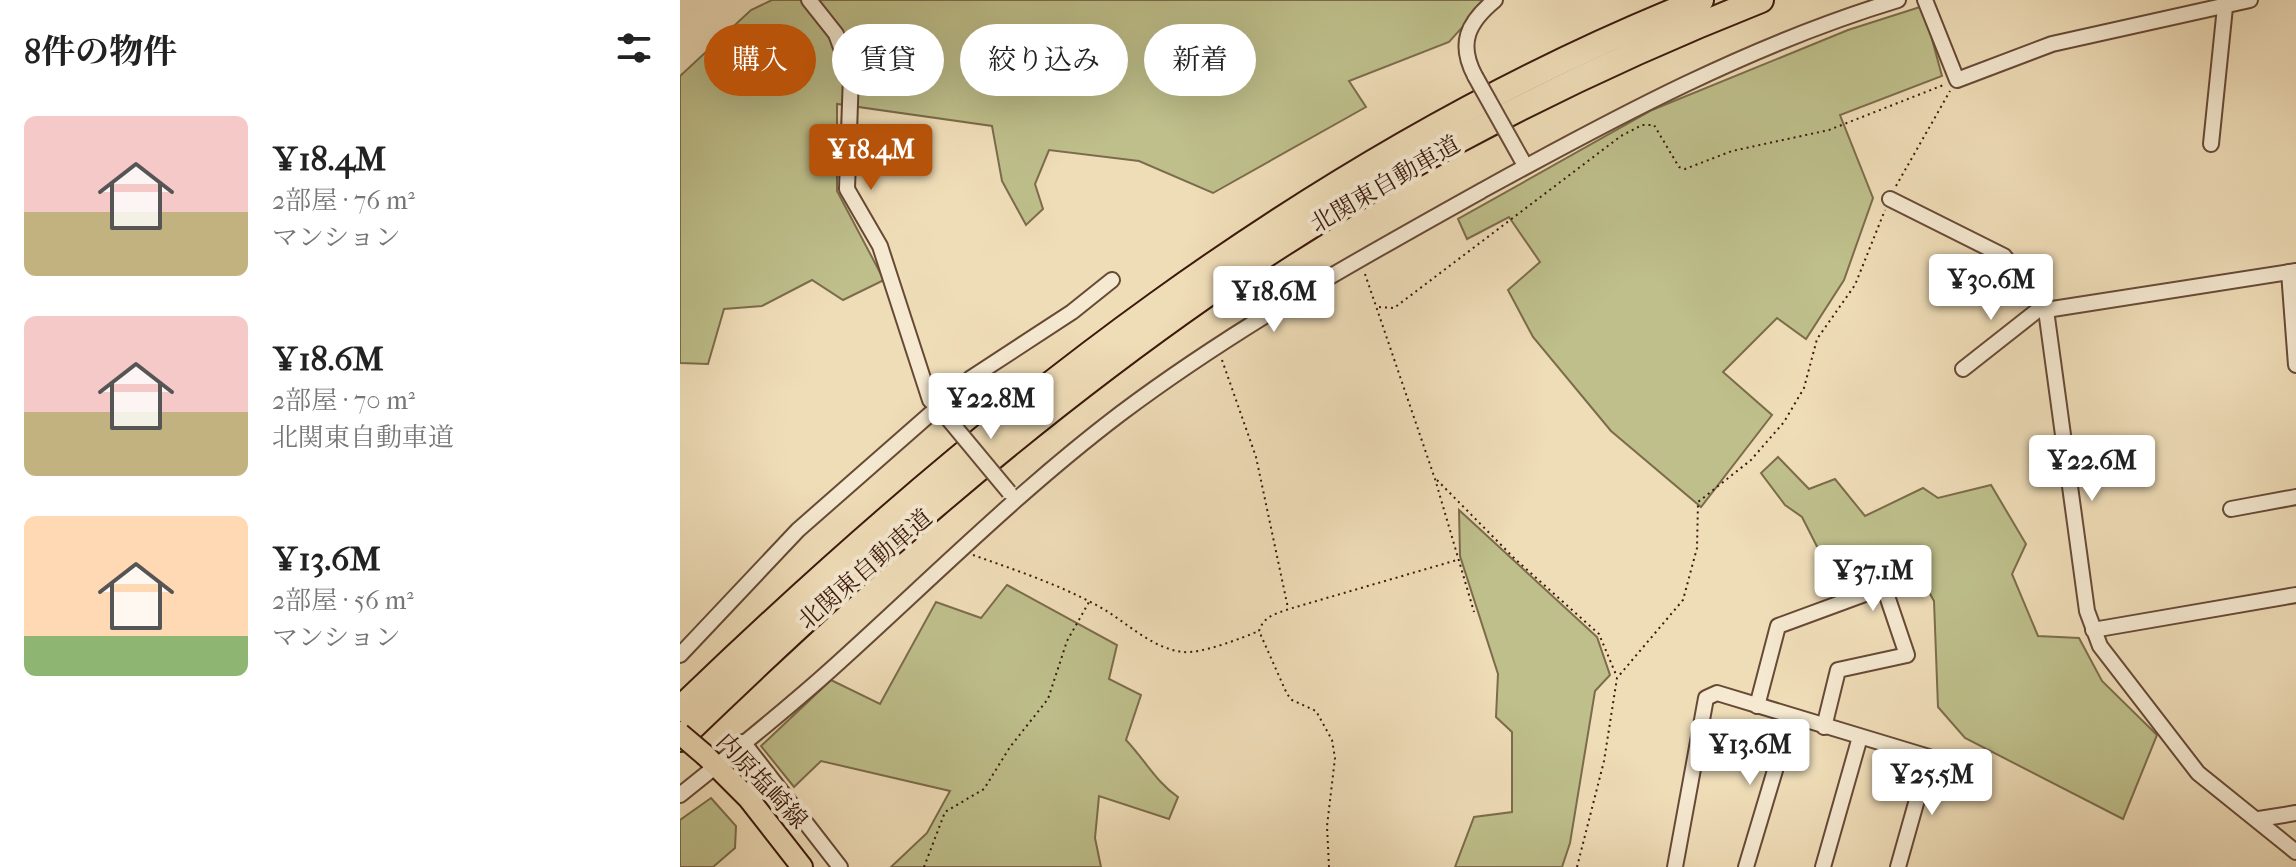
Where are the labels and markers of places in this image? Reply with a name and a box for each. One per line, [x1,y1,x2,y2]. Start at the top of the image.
pin: ¥18.4M [806,124,936,192]
pin: ¥30.6M [1926,254,2056,322]
pin: ¥18.6M [1209,266,1339,334]
pin: ¥22.8M [926,373,1056,441]
pin: ¥22.6M [2027,435,2157,503]
pin: ¥37.1M [1808,545,1938,613]
pin: ¥13.6M [1685,719,1815,787]
pin: ¥25.5M [1867,749,1997,817]

